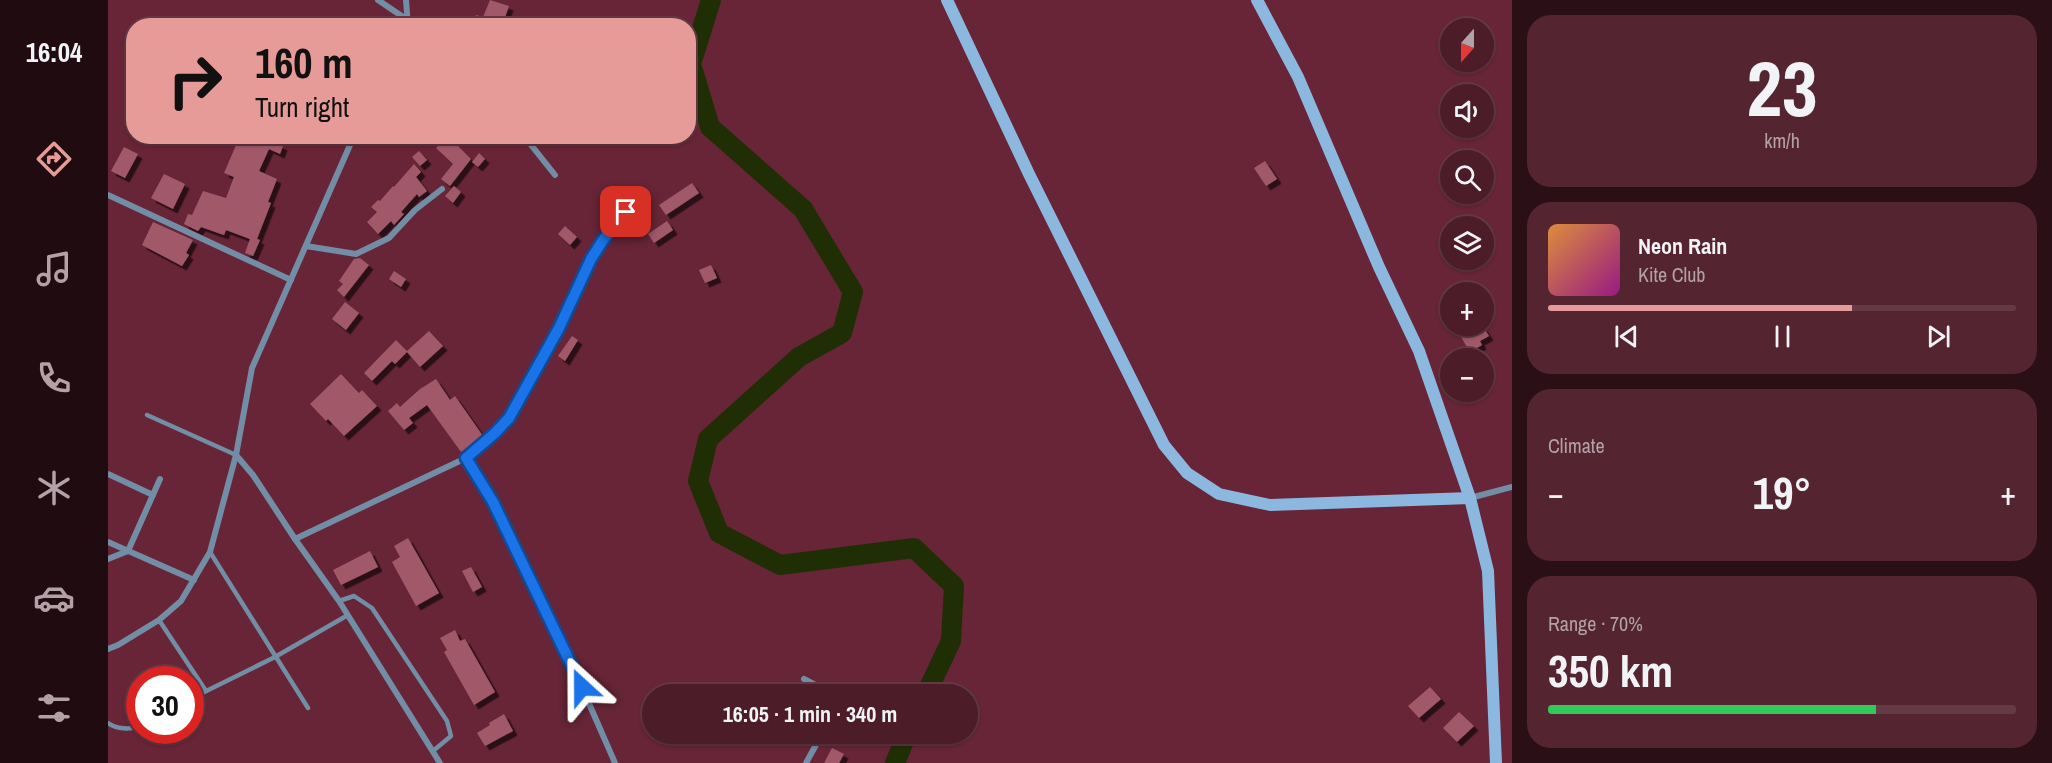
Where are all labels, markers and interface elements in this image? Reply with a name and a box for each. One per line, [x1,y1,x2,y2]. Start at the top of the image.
north arrow [1440,18,1494,72]
map controls [1440,18,1494,402]
text: 16:04 [26,34,82,70]
text: 160 m [255,35,353,91]
text: 23 [1746,35,1818,140]
icon: right [156,42,234,120]
button: sound [1440,84,1494,138]
text: Turn right [255,89,349,125]
text: km/h [1764,127,1800,154]
icon: directions [33,138,75,180]
button: search [1440,150,1494,204]
pin [600,186,651,237]
icon: arrive [609,195,642,228]
button: layers [1440,216,1494,270]
text: Neon Rain [1638,231,1727,261]
icon: music [33,248,75,290]
text: Kite Club [1638,261,1705,288]
button: + [1440,282,1494,336]
icon: previous [1610,320,1643,353]
icon: pause [1766,320,1799,353]
icon: next [1922,320,1955,353]
button: − [1440,348,1494,402]
icon: phone [33,357,75,399]
text: Climate [1548,432,1605,459]
text: 19° [1752,462,1812,523]
icon: climate [33,467,75,509]
text: − [1548,471,1564,515]
text: + [2000,471,2016,515]
icon: car [33,577,75,619]
text: Range · 70% [1548,610,1643,637]
text: 350 km [1548,640,1673,701]
position arrow [550,655,614,719]
speed limit sign: 30 [126,666,204,744]
icon: filters [33,687,75,729]
text: 16:05 · 1 min · 340 m [723,699,897,729]

